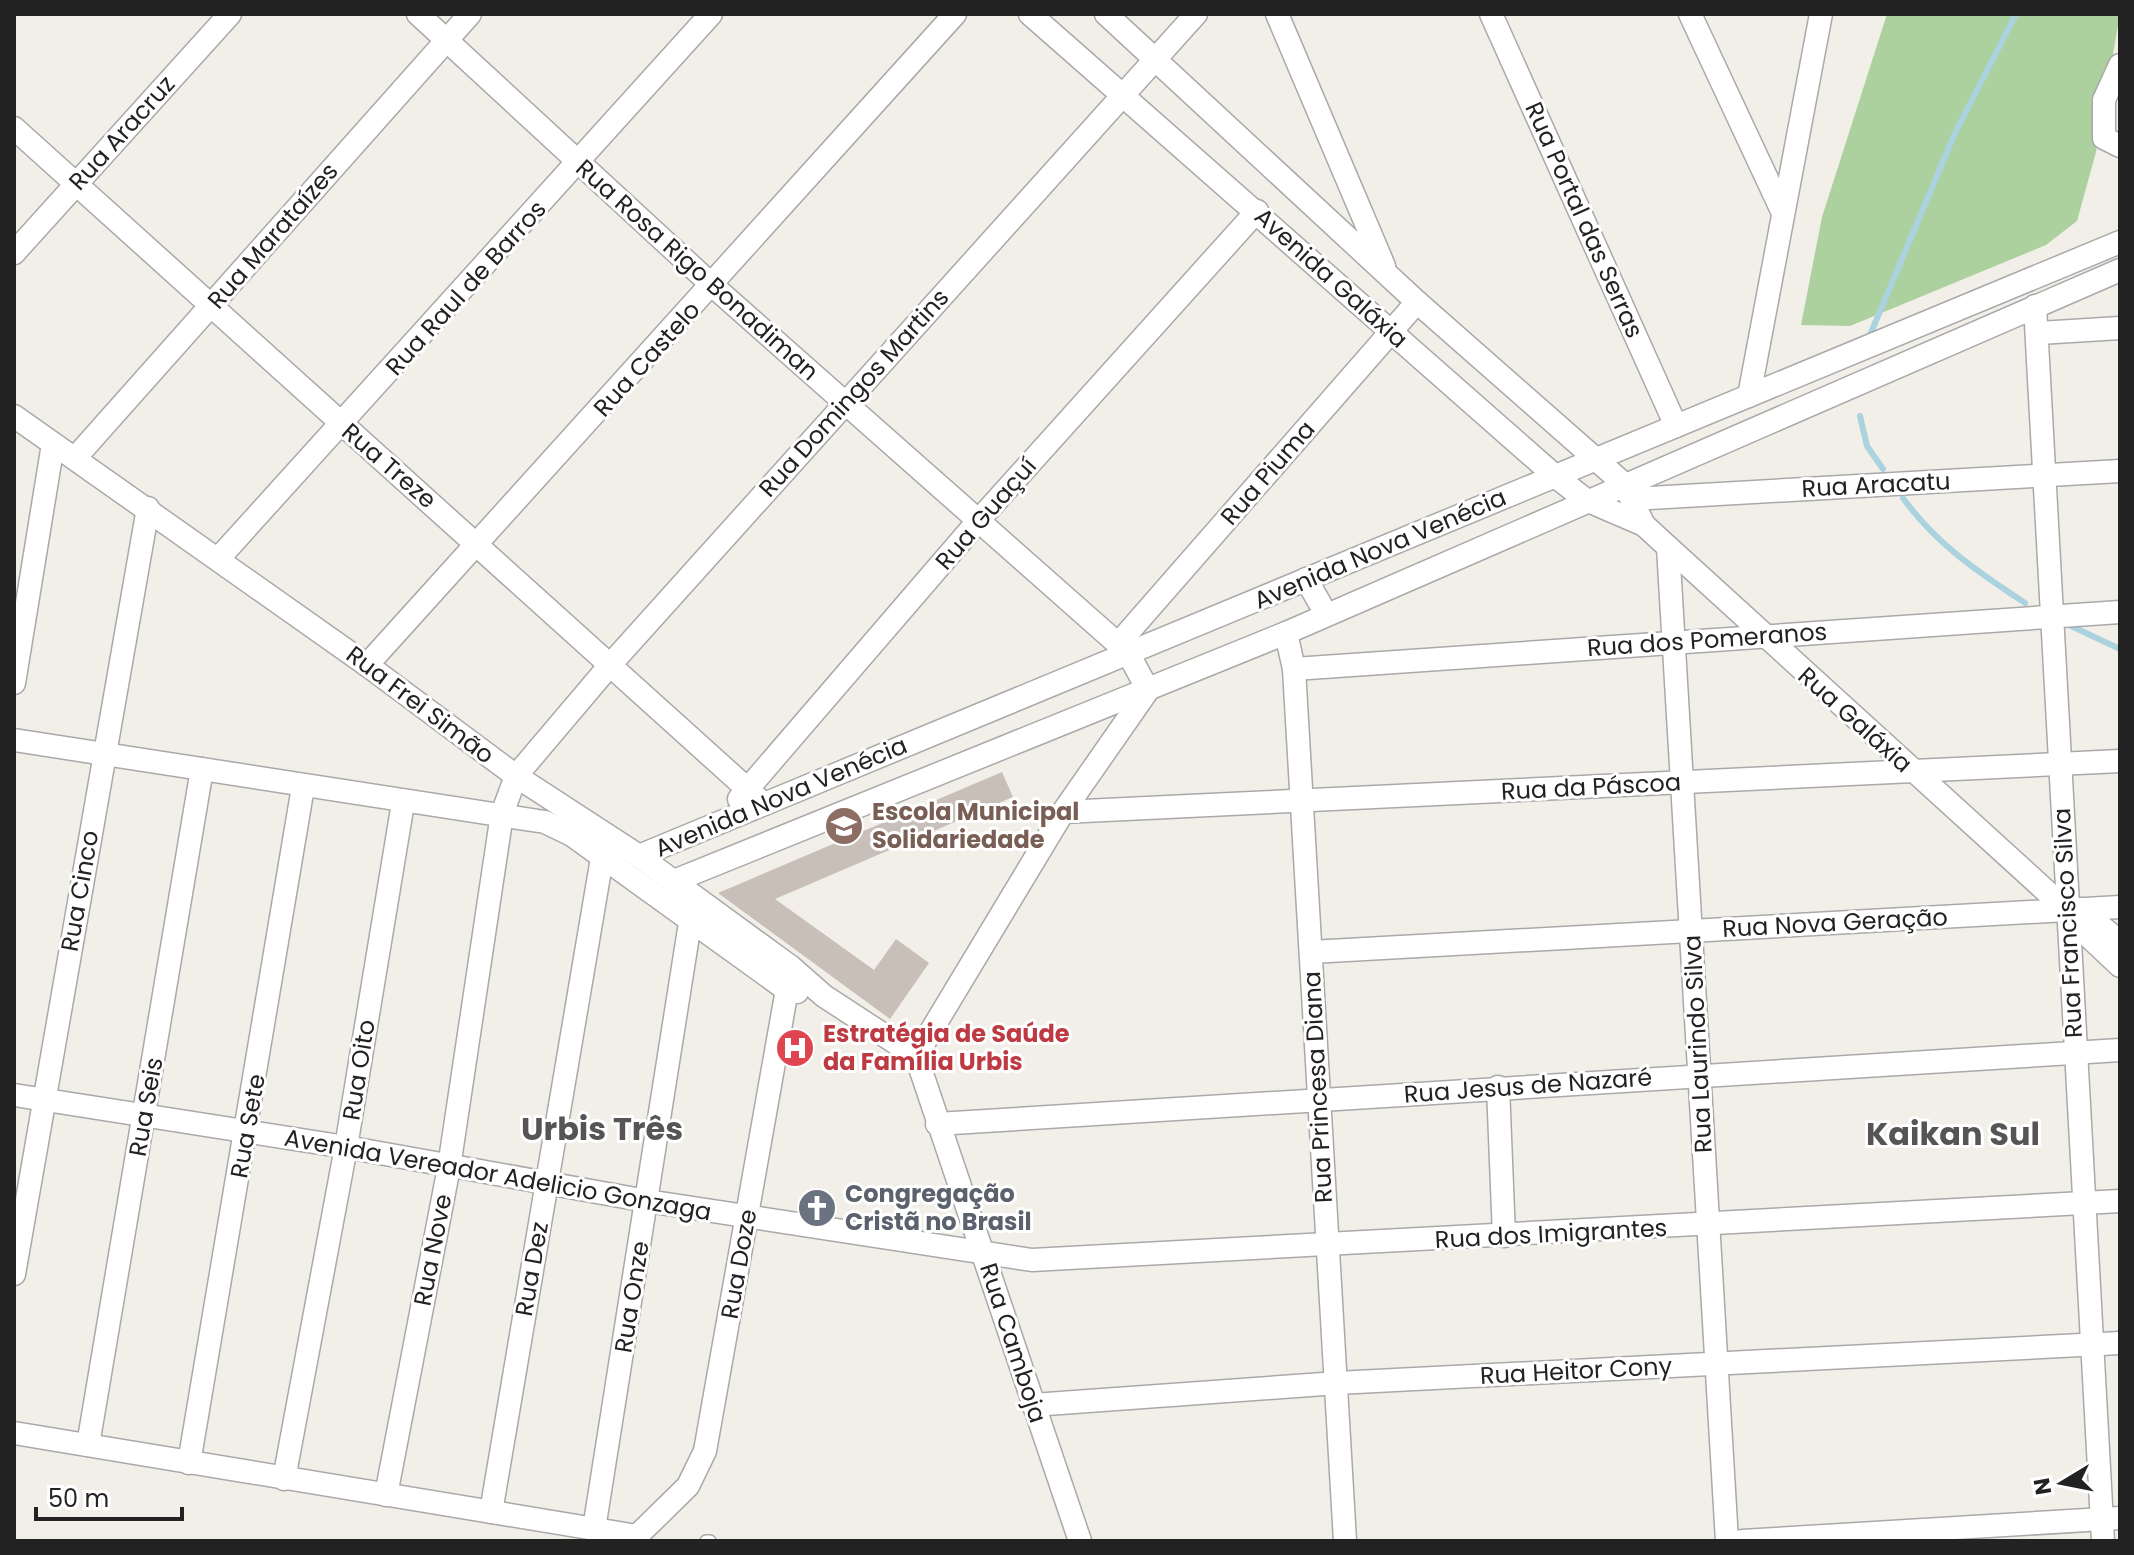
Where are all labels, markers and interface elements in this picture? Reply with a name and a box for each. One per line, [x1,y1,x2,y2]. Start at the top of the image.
street label: Rua Aracruz [61,68,182,197]
street label: Rua Portal das Serras [1518,97,1651,343]
street label: Rua Rosa Rigo Bonadiman [569,152,826,388]
street label: Rua Marataízes [200,155,345,316]
street label: Rua Raul de Barros [378,193,553,382]
street label: Avenida Galáxia [1248,200,1415,355]
street label: Rua Domingos Martins [751,281,956,504]
street label: Rua Castelo [586,294,707,423]
street label: Rua Piuma [1213,413,1322,532]
street label: Rua Treze [335,415,444,516]
street label: Rua Guaçuí [928,450,1044,577]
street label: Rua Aracatu [1801,464,1951,505]
street label: Avenida Nova Venécia [1249,480,1511,617]
street label: Rua dos Pomeranos [1586,615,1828,664]
street label: Rua Frei Simão [340,638,501,771]
street label: Rua Galáxia [1791,659,1920,780]
street label: Avenida Nova Venécia [650,728,912,865]
street label: Rua da Páscoa [1500,765,1682,808]
place label: Escola Municipal Solidariedade [872,795,1079,856]
school or university icon: Escola Municipal Solidariedade [823,805,865,847]
street label: Rua Francisco Silva [2045,807,2090,1039]
street label: Rua Cinco [53,828,106,954]
street label: Rua Nova Geração [1721,900,1949,945]
street label: Rua Laurindo Silva [1675,934,1720,1154]
street label: Rua Princesa Diana [1295,970,1340,1204]
street label: Rua Oito [334,1017,383,1123]
place label: Estratégia de Saúde da Família Urbis [823,1017,1070,1078]
hospital icon: Estratégia de Saúde da Família Urbis [774,1027,816,1069]
street label: Rua Seis [121,1055,170,1159]
street label: Rua Jesus de Nazaré [1403,1060,1653,1111]
street label: Rua Sete [222,1071,273,1181]
district label: Urbis Três [521,1106,683,1151]
district label: Kaikan Sul [1866,1111,2040,1156]
street label: Avenida Vereador Adelicio Gonzaga [282,1121,714,1228]
place label: Congregação Cristã no Brasil [845,1177,1032,1238]
church icon: Congregação Cristã no Brasil [796,1187,838,1229]
street label: Rua Nove [406,1191,460,1309]
street label: Rua Doze [713,1207,764,1321]
street label: Rua dos Imigrantes [1434,1211,1668,1256]
street label: Rua Dez [507,1219,556,1319]
street label: Rua Onze [606,1239,657,1355]
street label: Rua Camboja [972,1259,1055,1427]
street label: Rua Heitor Cony [1479,1349,1673,1392]
north arrow [2022,1443,2102,1523]
scale bar [36,1471,182,1521]
text: N [2026,1476,2059,1497]
text: 50 m [48,1482,109,1515]

